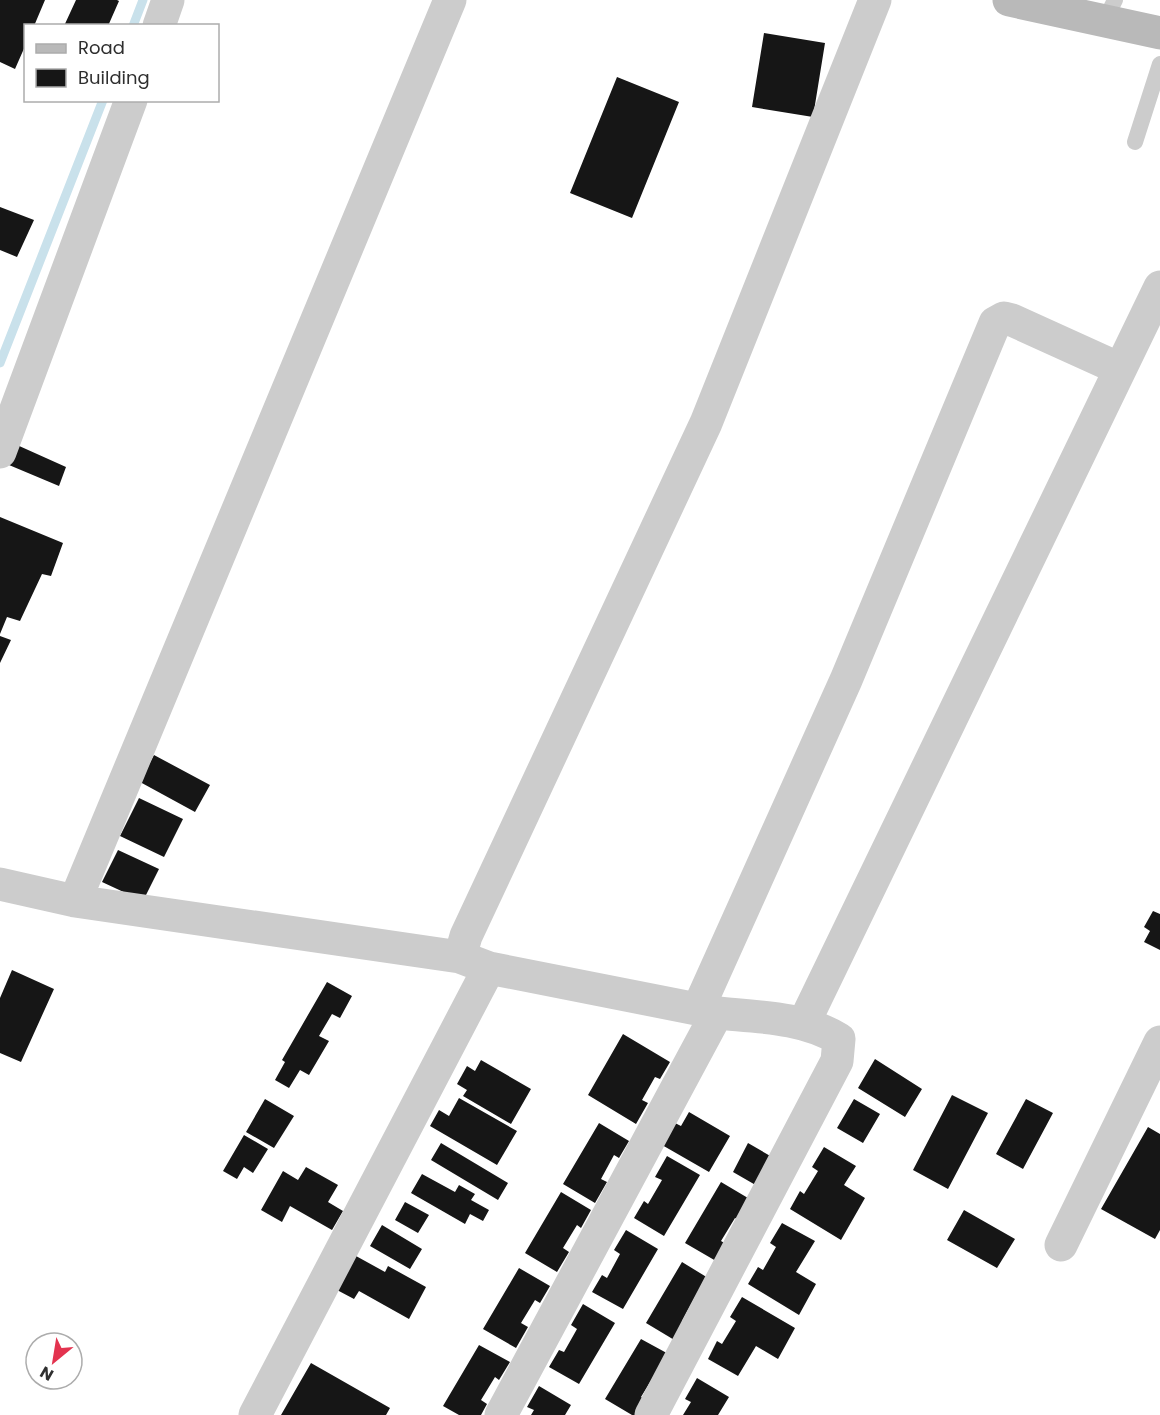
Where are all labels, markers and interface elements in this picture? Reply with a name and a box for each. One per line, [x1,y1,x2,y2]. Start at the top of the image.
legend [24,24,219,102]
text: Road [78,35,125,60]
text: Building [78,65,150,90]
north arrow [24,1331,84,1391]
text: N [36,1361,58,1387]

